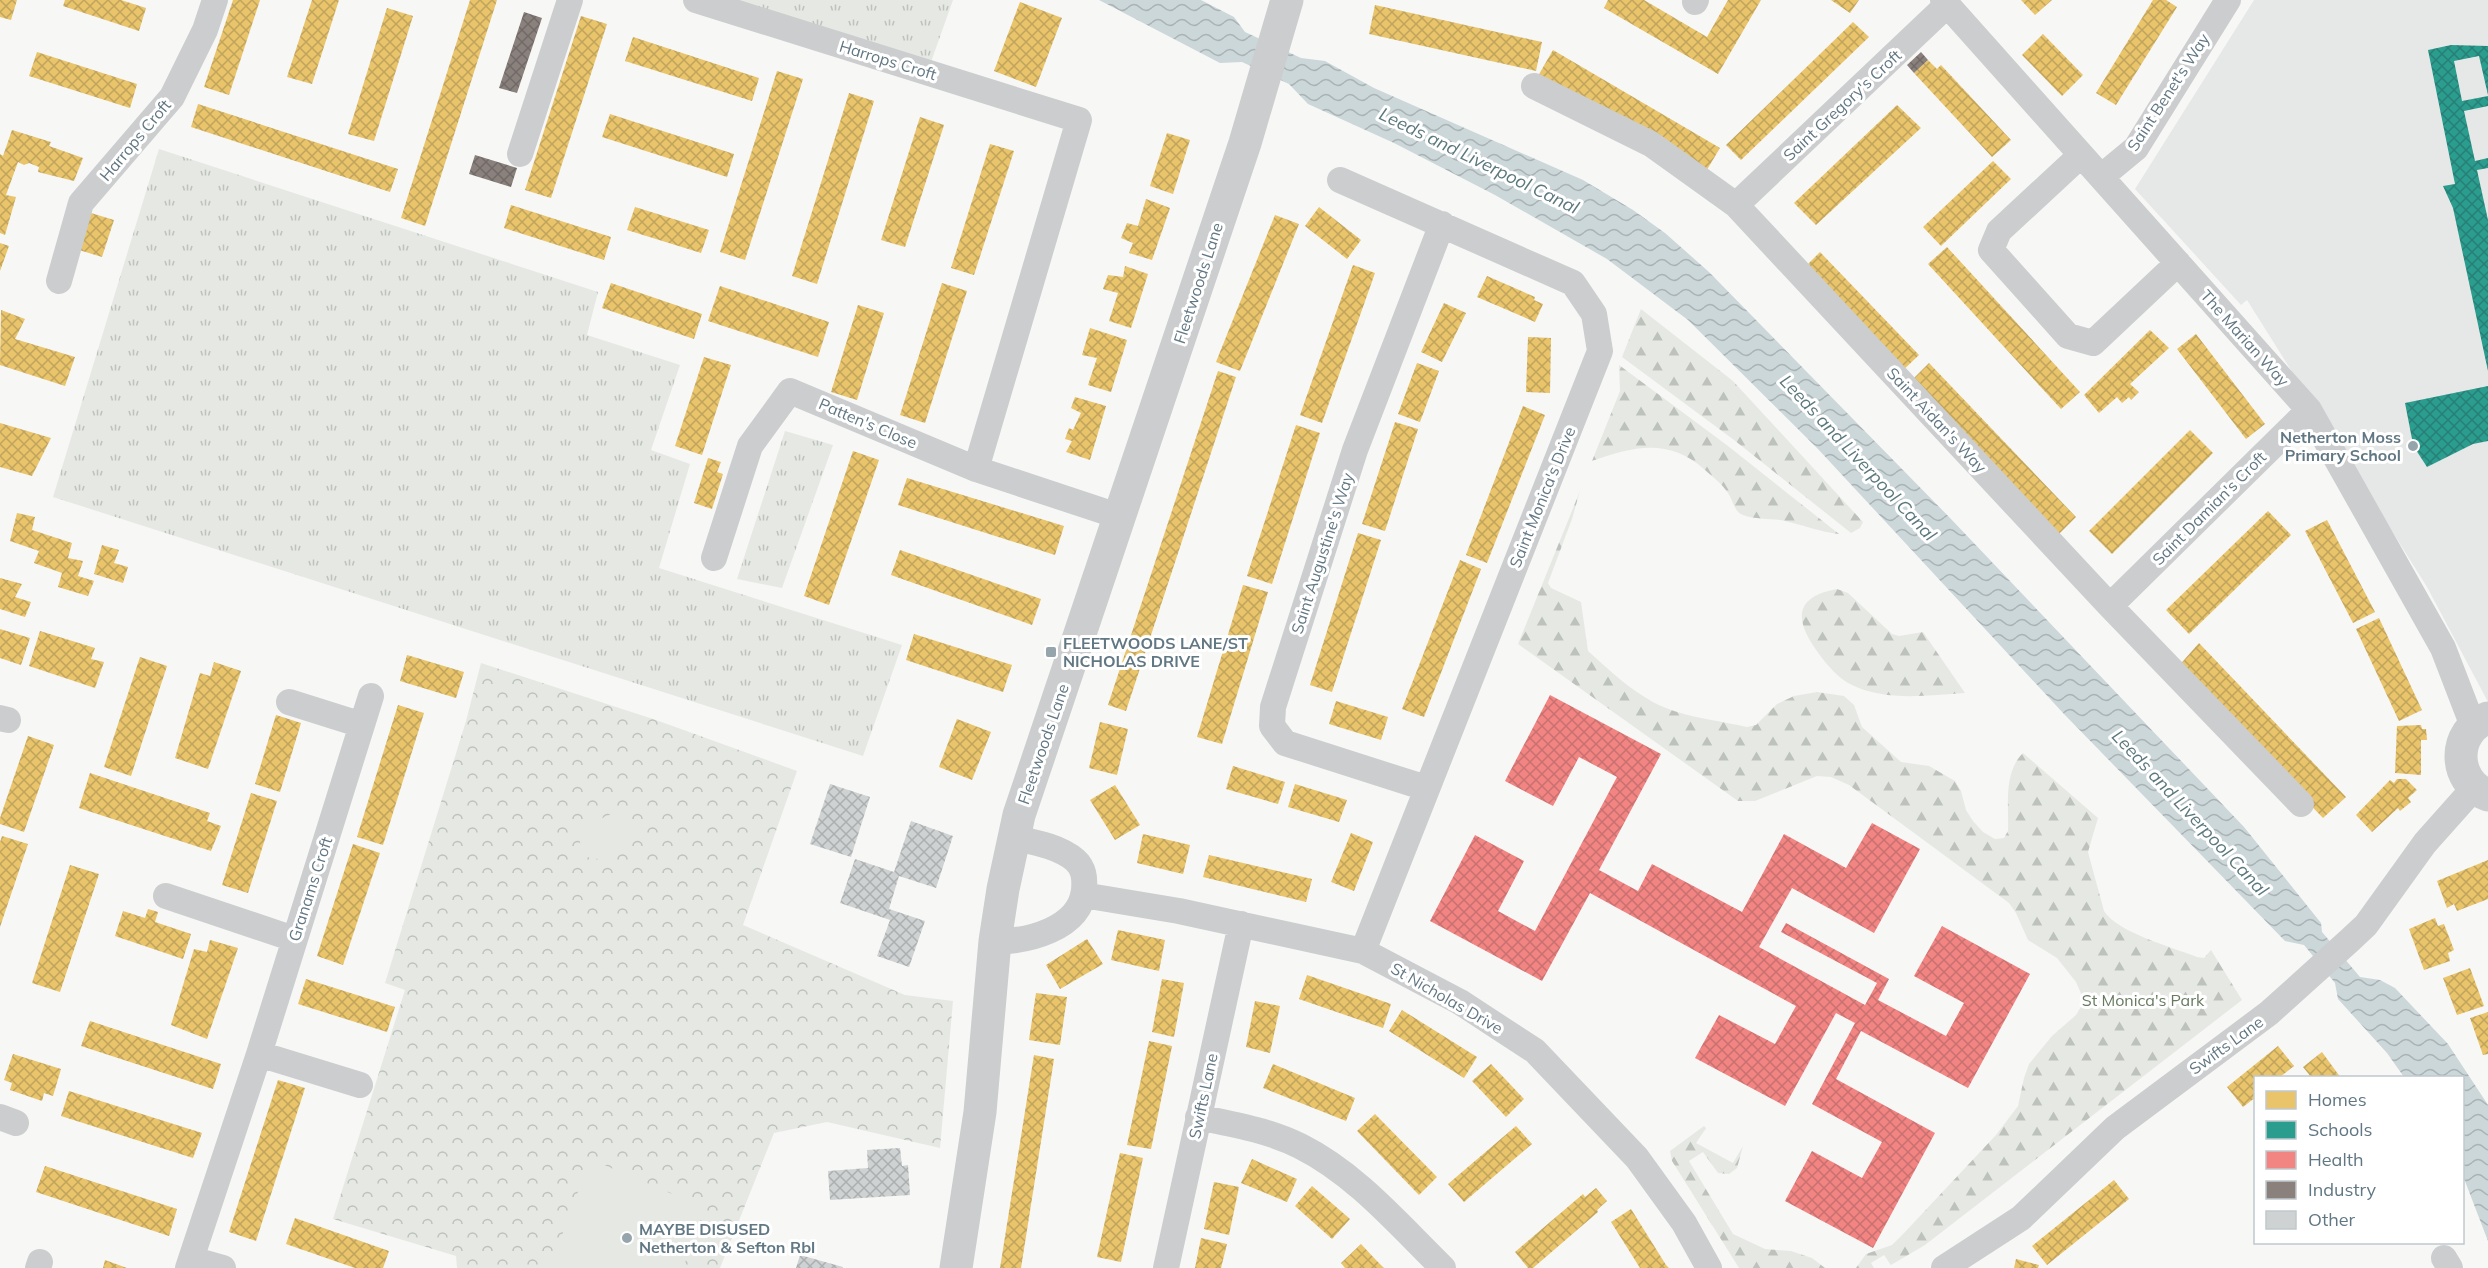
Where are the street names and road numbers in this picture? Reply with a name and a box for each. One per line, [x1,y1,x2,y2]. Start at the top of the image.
street label: Saint Benet's Way [2122,29,2214,155]
street label: Harrops Croft [837,36,939,84]
street label: Saint Gregory's Croft [1779,45,1905,165]
street label: Harrops Croft [95,95,175,185]
street label: Fleetwoods Lane [1169,220,1227,346]
street label: The Marian Way [2196,286,2294,391]
street label: Saint Aidan's Way [1883,363,1991,477]
street label: Patten's Close [816,393,920,453]
street label: Saint Monica's Drive [1505,424,1579,570]
street label: Saint Damian's Croft [2148,447,2270,569]
street label: Saint Augustine's Way [1286,469,1358,636]
street label: Fleetwoods Lane [1013,681,1073,807]
street label: Granams Croft [284,834,336,944]
street label: St Nicholas Drive [1387,958,1507,1038]
street label: Swifts Lane [2185,1011,2267,1079]
street label: Swifts Lane [1184,1052,1222,1140]

